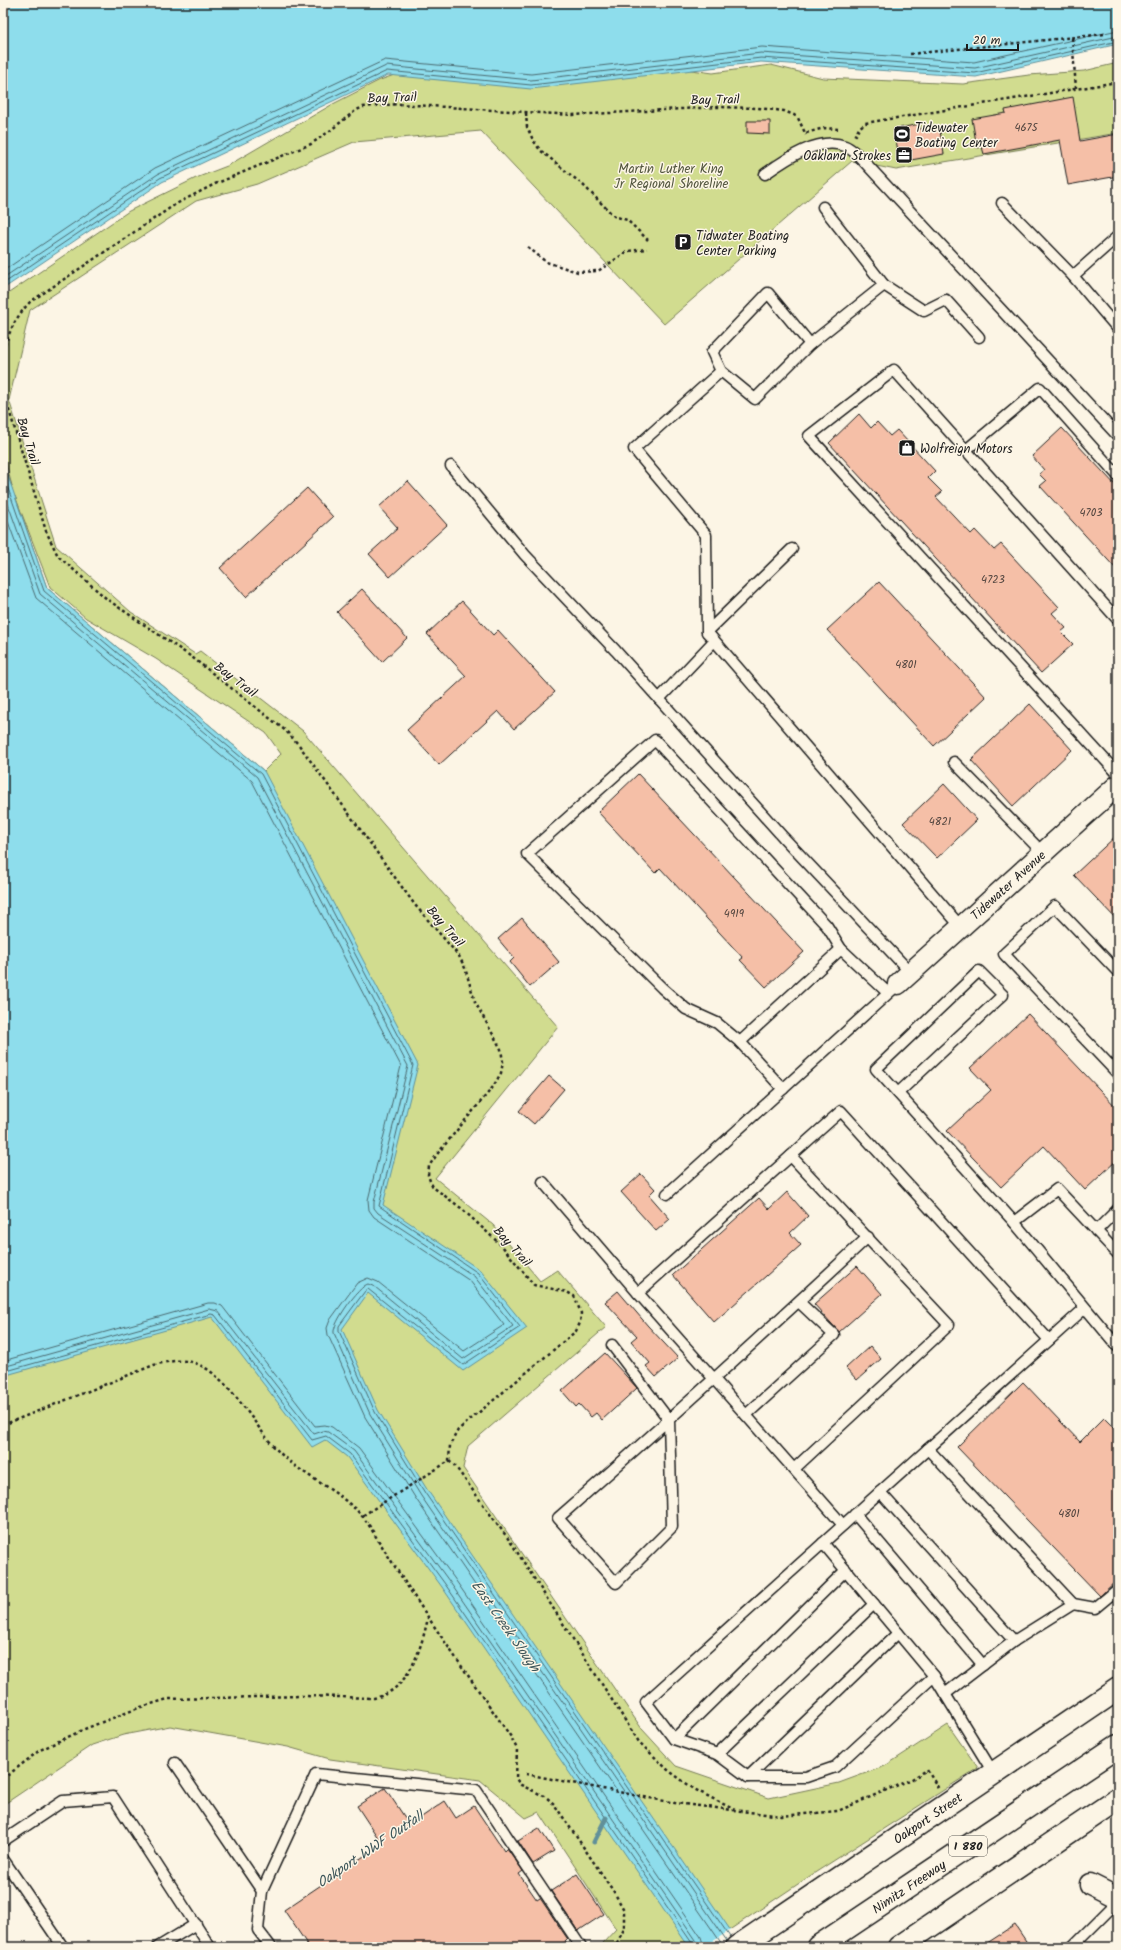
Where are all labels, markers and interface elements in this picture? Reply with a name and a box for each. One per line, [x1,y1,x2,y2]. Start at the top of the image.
scale bar [967,26,1018,52]
text: 20 m [973,31,1001,50]
street label: Bay Trail [367,87,417,110]
street label: Bay Trail [690,90,740,111]
place label: Tidewater Boating Center [915,118,998,154]
house number: 4675 [1014,119,1039,137]
sports icon: Tidewater Boating Center [892,124,912,144]
office icon: Oakland Strokes [894,145,914,165]
place label: Oakland Strokes [803,146,891,167]
park label: Martin Luther King Jr Regional Shoreline [614,159,728,195]
place label: Tidwater Boating Center Parking [696,226,789,262]
parking icon: Tidwater Boating Center Parking [673,232,693,252]
street label: Bay Trail [10,415,45,468]
shop icon: Wolfreign Motors [897,438,917,458]
place label: Wolfreign Motors [920,439,1013,460]
house number: 4703 [1080,504,1102,522]
house number: 4723 [981,571,1005,589]
house number: 4801 [895,656,917,674]
street label: Bay Trail [209,657,261,703]
house number: 4821 [929,813,951,831]
street label: Tidewater Avenue [966,846,1052,926]
street label: Bay Trail [421,901,469,952]
house number: 4919 [724,905,745,923]
street label: Bay Trail [488,1222,536,1272]
house number: 4801 [1058,1505,1080,1523]
water label: East Creek Slough [465,1576,546,1678]
street label: Oakport Street [889,1788,968,1850]
water label: Oakport WWF Outfall [313,1804,431,1894]
road number: I 880 [949,1836,987,1856]
street label: Nimitz Freeway [868,1855,951,1920]

